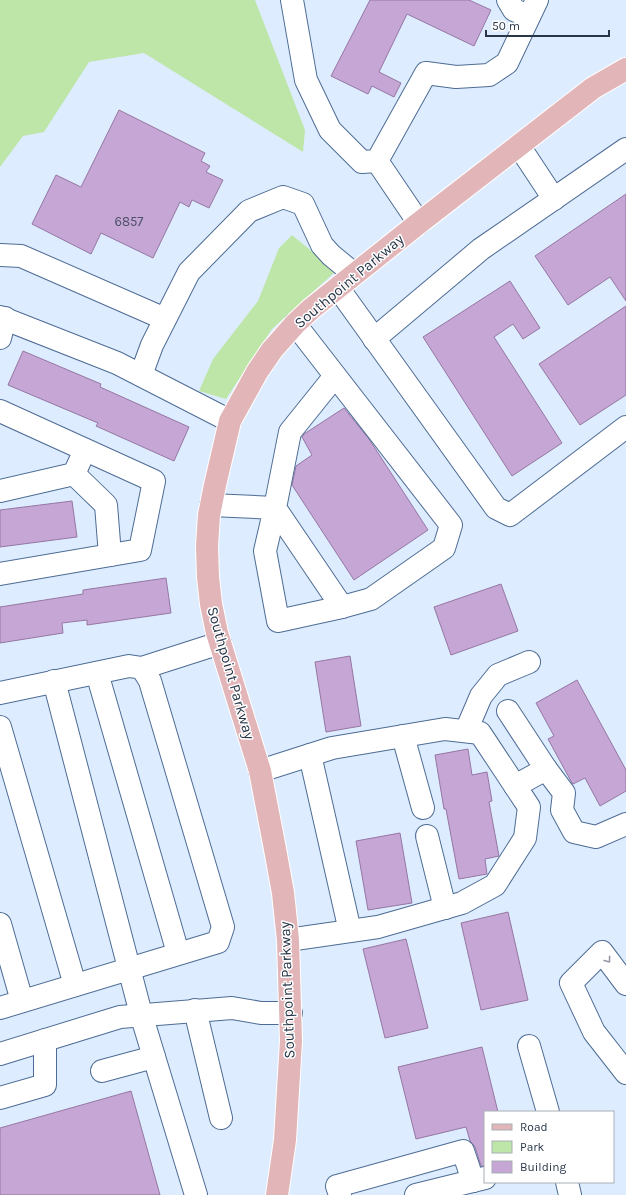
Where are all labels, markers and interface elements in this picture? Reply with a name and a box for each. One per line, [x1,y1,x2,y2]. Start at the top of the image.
scale bar [486,12,609,38]
text: 50 m [492,19,520,33]
house number: 6857 [115,214,143,229]
street label: Southpoint Parkway [291,230,407,332]
street label: Southpoint Parkway [203,605,259,741]
street label: Southpoint Parkway [276,921,298,1059]
one-way arrow [603,956,610,963]
legend [484,1111,614,1183]
text: Road [520,1120,548,1134]
text: Park [520,1140,545,1154]
text: Building [520,1160,567,1174]

